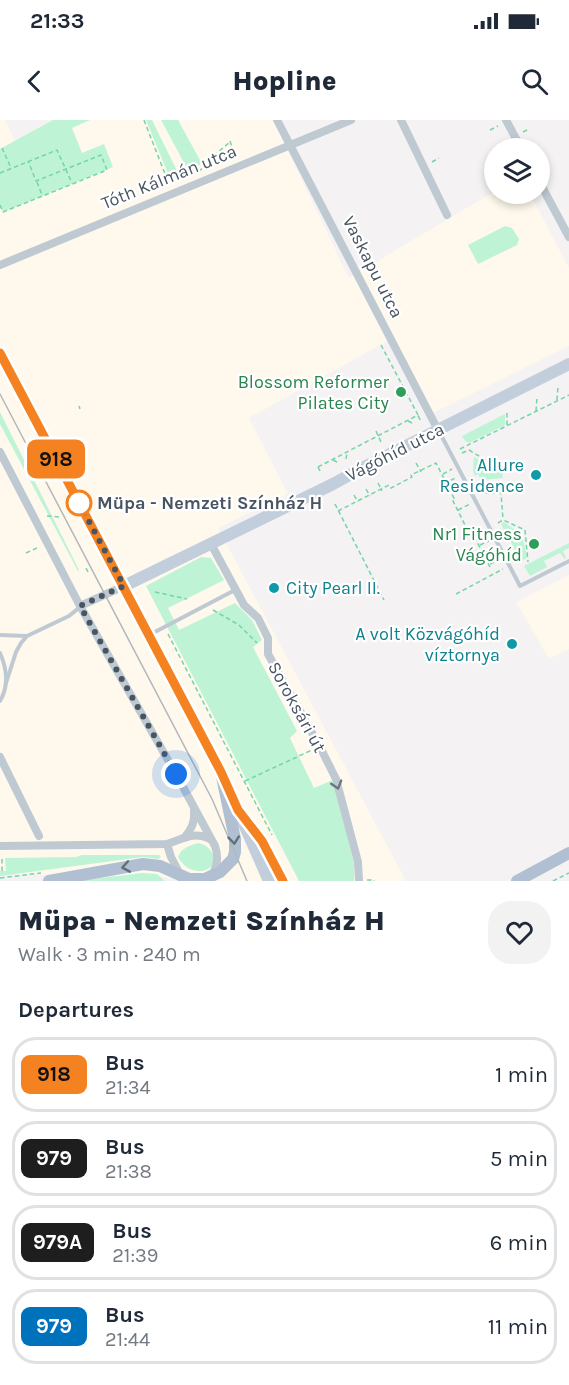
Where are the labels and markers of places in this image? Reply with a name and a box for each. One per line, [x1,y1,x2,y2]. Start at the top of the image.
place label: Blossom Reformer Pilates City [238,371,390,414]
marker: Blossom Reformer Pilates City [394,385,408,399]
place label: Allure Residence [440,454,524,497]
marker: Allure Residence [529,468,543,482]
marker: Müpa - Nemzeti Színház H [66,490,92,516]
place label: Müpa - Nemzeti Színház H [97,492,322,514]
place label: Nr1 Fitness Vágóhíd [432,523,522,566]
marker: Nr1 Fitness Vágóhíd [527,537,541,551]
place label: City Pearl II. [286,577,380,599]
marker: City Pearl II. [267,581,281,595]
place label: A volt Közvágóhíd víztornya [355,623,500,666]
marker: A volt Közvágóhíd víztornya [505,637,519,651]

